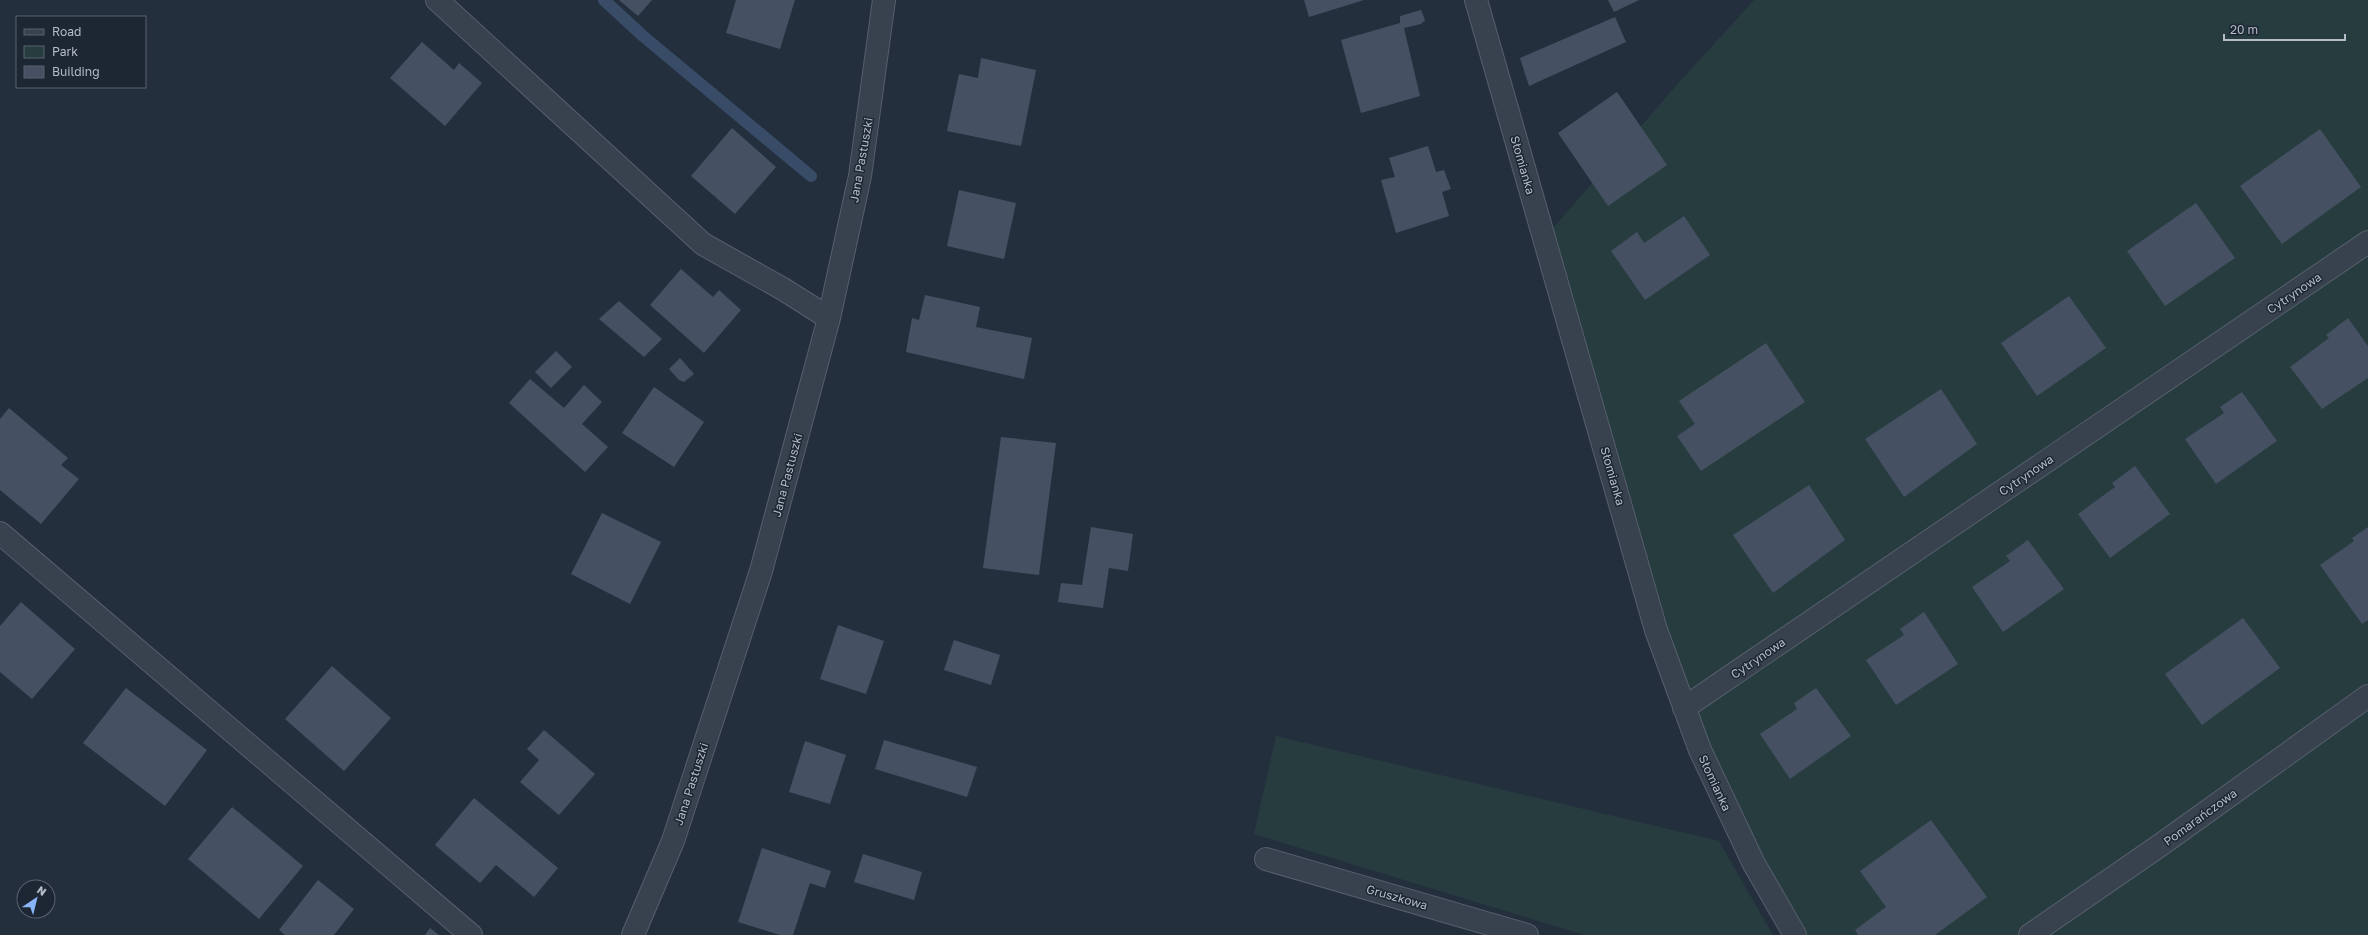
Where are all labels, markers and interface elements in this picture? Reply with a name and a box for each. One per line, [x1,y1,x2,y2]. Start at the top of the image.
legend [16,16,146,88]
scale bar [2224,16,2345,42]
text: 20 m [2230,22,2258,37]
text: Road [52,24,81,39]
text: Park [52,44,78,59]
text: Building [52,64,100,79]
street label: Jana Pastuszki [846,116,876,204]
street label: Słomianka [1507,134,1539,196]
street label: Cytrynowa [2264,269,2324,317]
street label: Jana Pastuszki [769,432,805,518]
street label: Słomianka [1597,445,1629,507]
street label: Cytrynowa [1996,451,2056,499]
street label: Cytrynowa [1728,634,1788,682]
street label: Jana Pastuszki [671,741,711,827]
street label: Słomianka [1695,753,1735,813]
street label: Pomarańczowa [2160,785,2240,849]
north arrow [16,879,56,919]
street label: Gruszkowa [1365,881,1429,913]
text: N [35,883,49,898]

